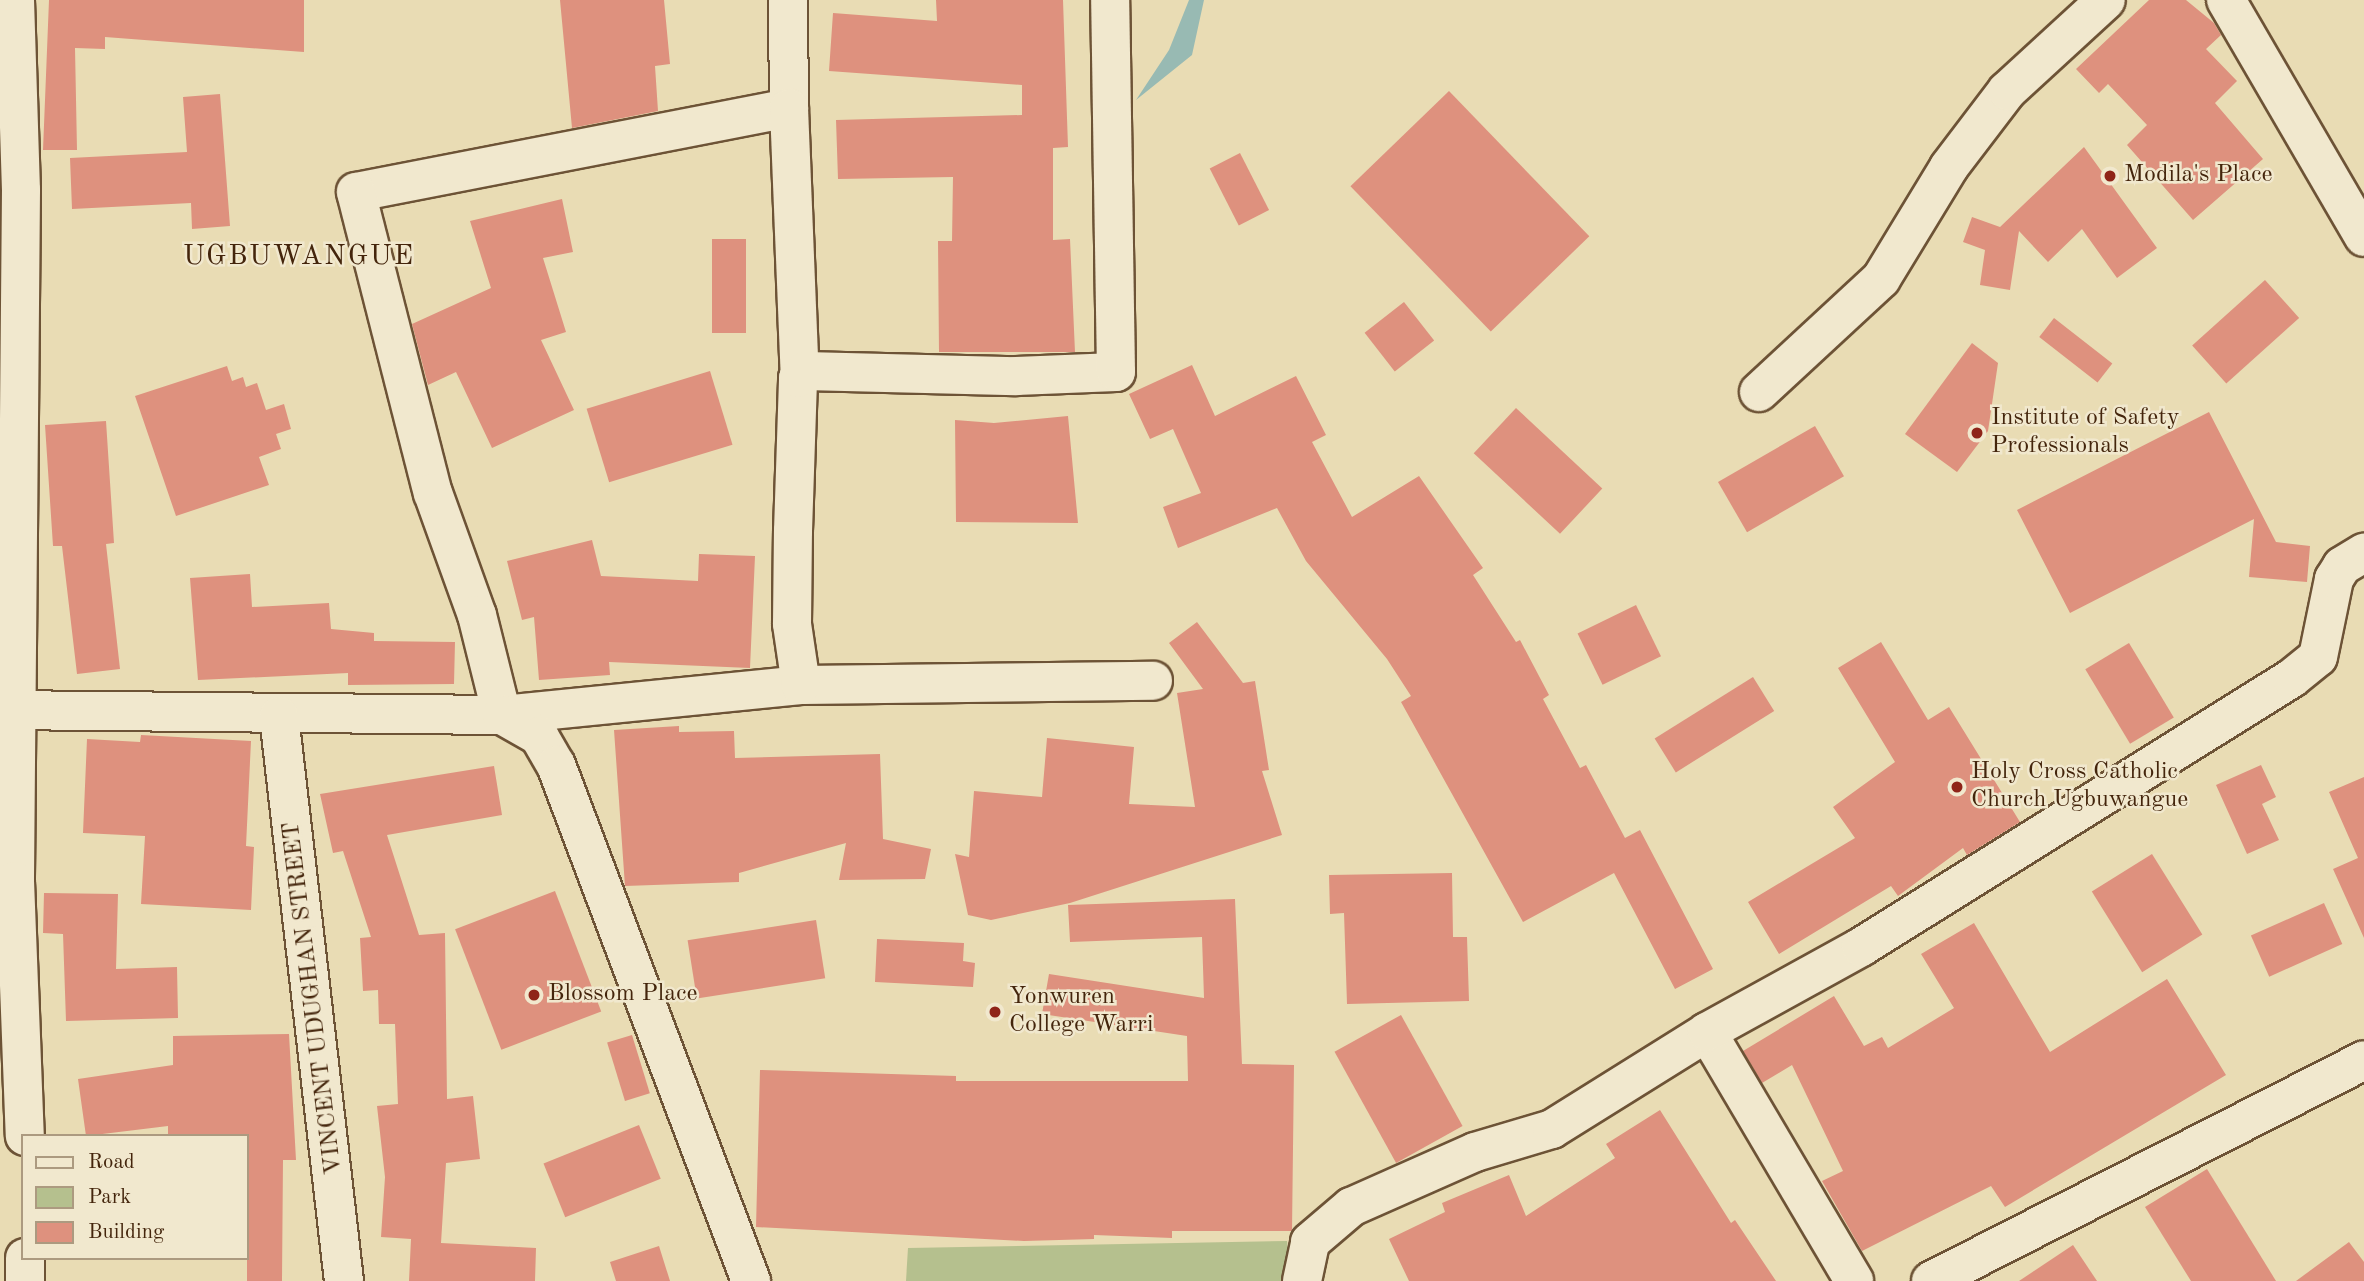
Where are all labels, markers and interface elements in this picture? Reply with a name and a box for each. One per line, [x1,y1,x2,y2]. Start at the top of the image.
place label: Modila's Place [2124,162,2272,190]
marker: Modila's Place [2102,168,2118,184]
district label: UGBUWANGUE [184,240,414,274]
place label: Institute of Safety Professionals [1991,405,2179,461]
marker: Institute of Safety Professionals [1969,425,1985,441]
place label: Holy Cross Catholic Church Ugbuwangue [1971,759,2188,815]
marker: Holy Cross Catholic Church Ugbuwangue [1949,779,1965,795]
street label: VINCENT UDUGHAN STREET [278,820,350,1176]
place label: Blossom Place [548,981,698,1009]
place label: Yonwuren College Warri [1009,984,1153,1040]
marker: Blossom Place [526,987,542,1003]
marker: Yonwuren College Warri [987,1004,1003,1020]
legend [21,1134,248,1260]
text: Road [88,1152,135,1173]
text: Park [88,1187,131,1208]
text: Building [88,1222,164,1243]

